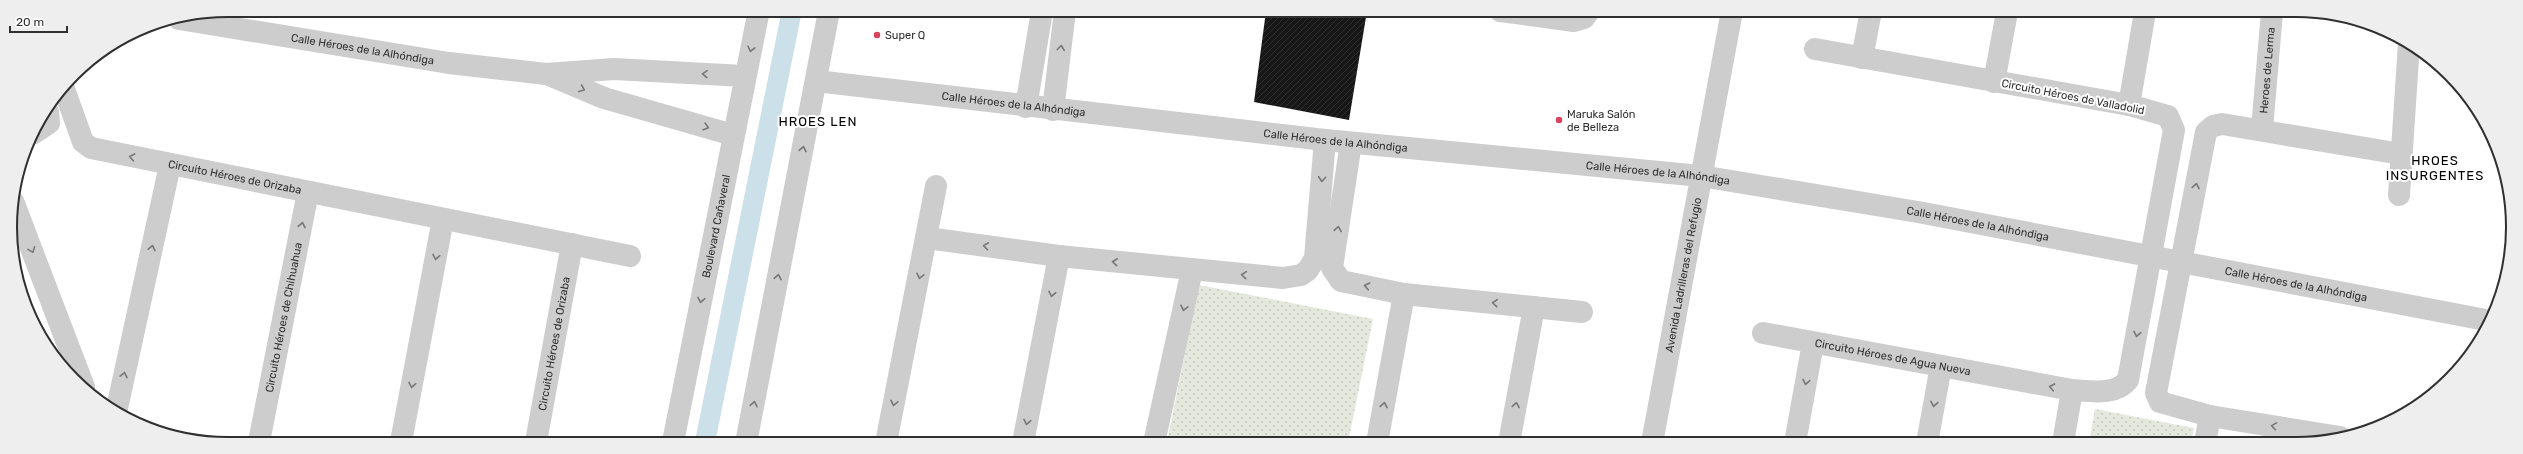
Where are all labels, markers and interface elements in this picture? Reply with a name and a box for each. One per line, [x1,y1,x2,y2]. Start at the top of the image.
scale bar [10,8,67,34]
text: 20 m [16,15,44,29]
street label: Heroes de Lerma [2257,26,2277,114]
place label: Super Q [885,29,925,42]
marker: Super Q [872,30,882,40]
street label: Calle Héroes de la Alhóndiga [290,31,435,67]
one-way arrow [747,45,755,52]
one-way arrow [1056,45,1065,51]
one-way arrow [702,70,708,78]
street label: Circuito Héroes de Valladolid [2000,77,2146,117]
one-way arrow [578,85,585,93]
street label: Calle Héroes de la Alhóndiga [941,89,1086,119]
place label: Maruka Salón de Belleza [1567,108,1636,134]
district label: HROES LEN [779,114,857,129]
marker: Maruka Salón de Belleza [1554,115,1564,125]
one-way arrow [702,122,709,131]
street label: Calle Héroes de la Alhóndiga [1263,126,1408,154]
one-way arrow [798,146,807,152]
one-way arrow [129,153,135,162]
district label: HROES INSURGENTES [2386,153,2484,183]
street label: Circuito Héroes de Orizaba [167,157,303,197]
street label: Calle Héroes de la Alhóndiga [1585,159,1731,187]
street label: Boulevard Cañaveral [699,173,733,279]
one-way arrow [1318,176,1327,182]
one-way arrow [2192,183,2200,190]
street label: Avenida Ladrilleras del Refugio [1662,196,1704,353]
street label: Calle Héroes de la Alhóndiga [1906,204,2050,243]
one-way arrow [297,222,305,228]
one-way arrow [1333,226,1342,232]
street label: Circuito Héroes de Chihuahua [262,241,304,394]
one-way arrow [983,242,989,251]
one-way arrow [148,245,156,251]
one-way arrow [28,247,36,254]
one-way arrow [432,254,441,260]
one-way arrow [1112,258,1118,267]
street label: Calle Héroes de la Alhóndiga [2224,264,2368,304]
one-way arrow [1241,270,1247,279]
one-way arrow [774,273,782,280]
one-way arrow [916,273,924,279]
street label: Circuito Héroes de Orizaba [535,276,572,412]
one-way arrow [1363,283,1370,291]
one-way arrow [1048,291,1056,297]
one-way arrow [697,297,706,303]
one-way arrow [1492,299,1498,308]
one-way arrow [1180,305,1188,312]
one-way arrow [2134,331,2142,337]
street label: Circuito Héroes de Agua Nueva [1814,336,1972,378]
one-way arrow [120,371,128,378]
one-way arrow [1802,378,1811,385]
one-way arrow [408,382,417,388]
one-way arrow [2048,383,2055,391]
one-way arrow [890,400,898,406]
one-way arrow [749,401,757,407]
one-way arrow [1379,401,1387,408]
one-way arrow [1930,401,1939,407]
one-way arrow [1512,402,1520,408]
one-way arrow [1023,419,1032,425]
one-way arrow [2271,422,2277,431]

